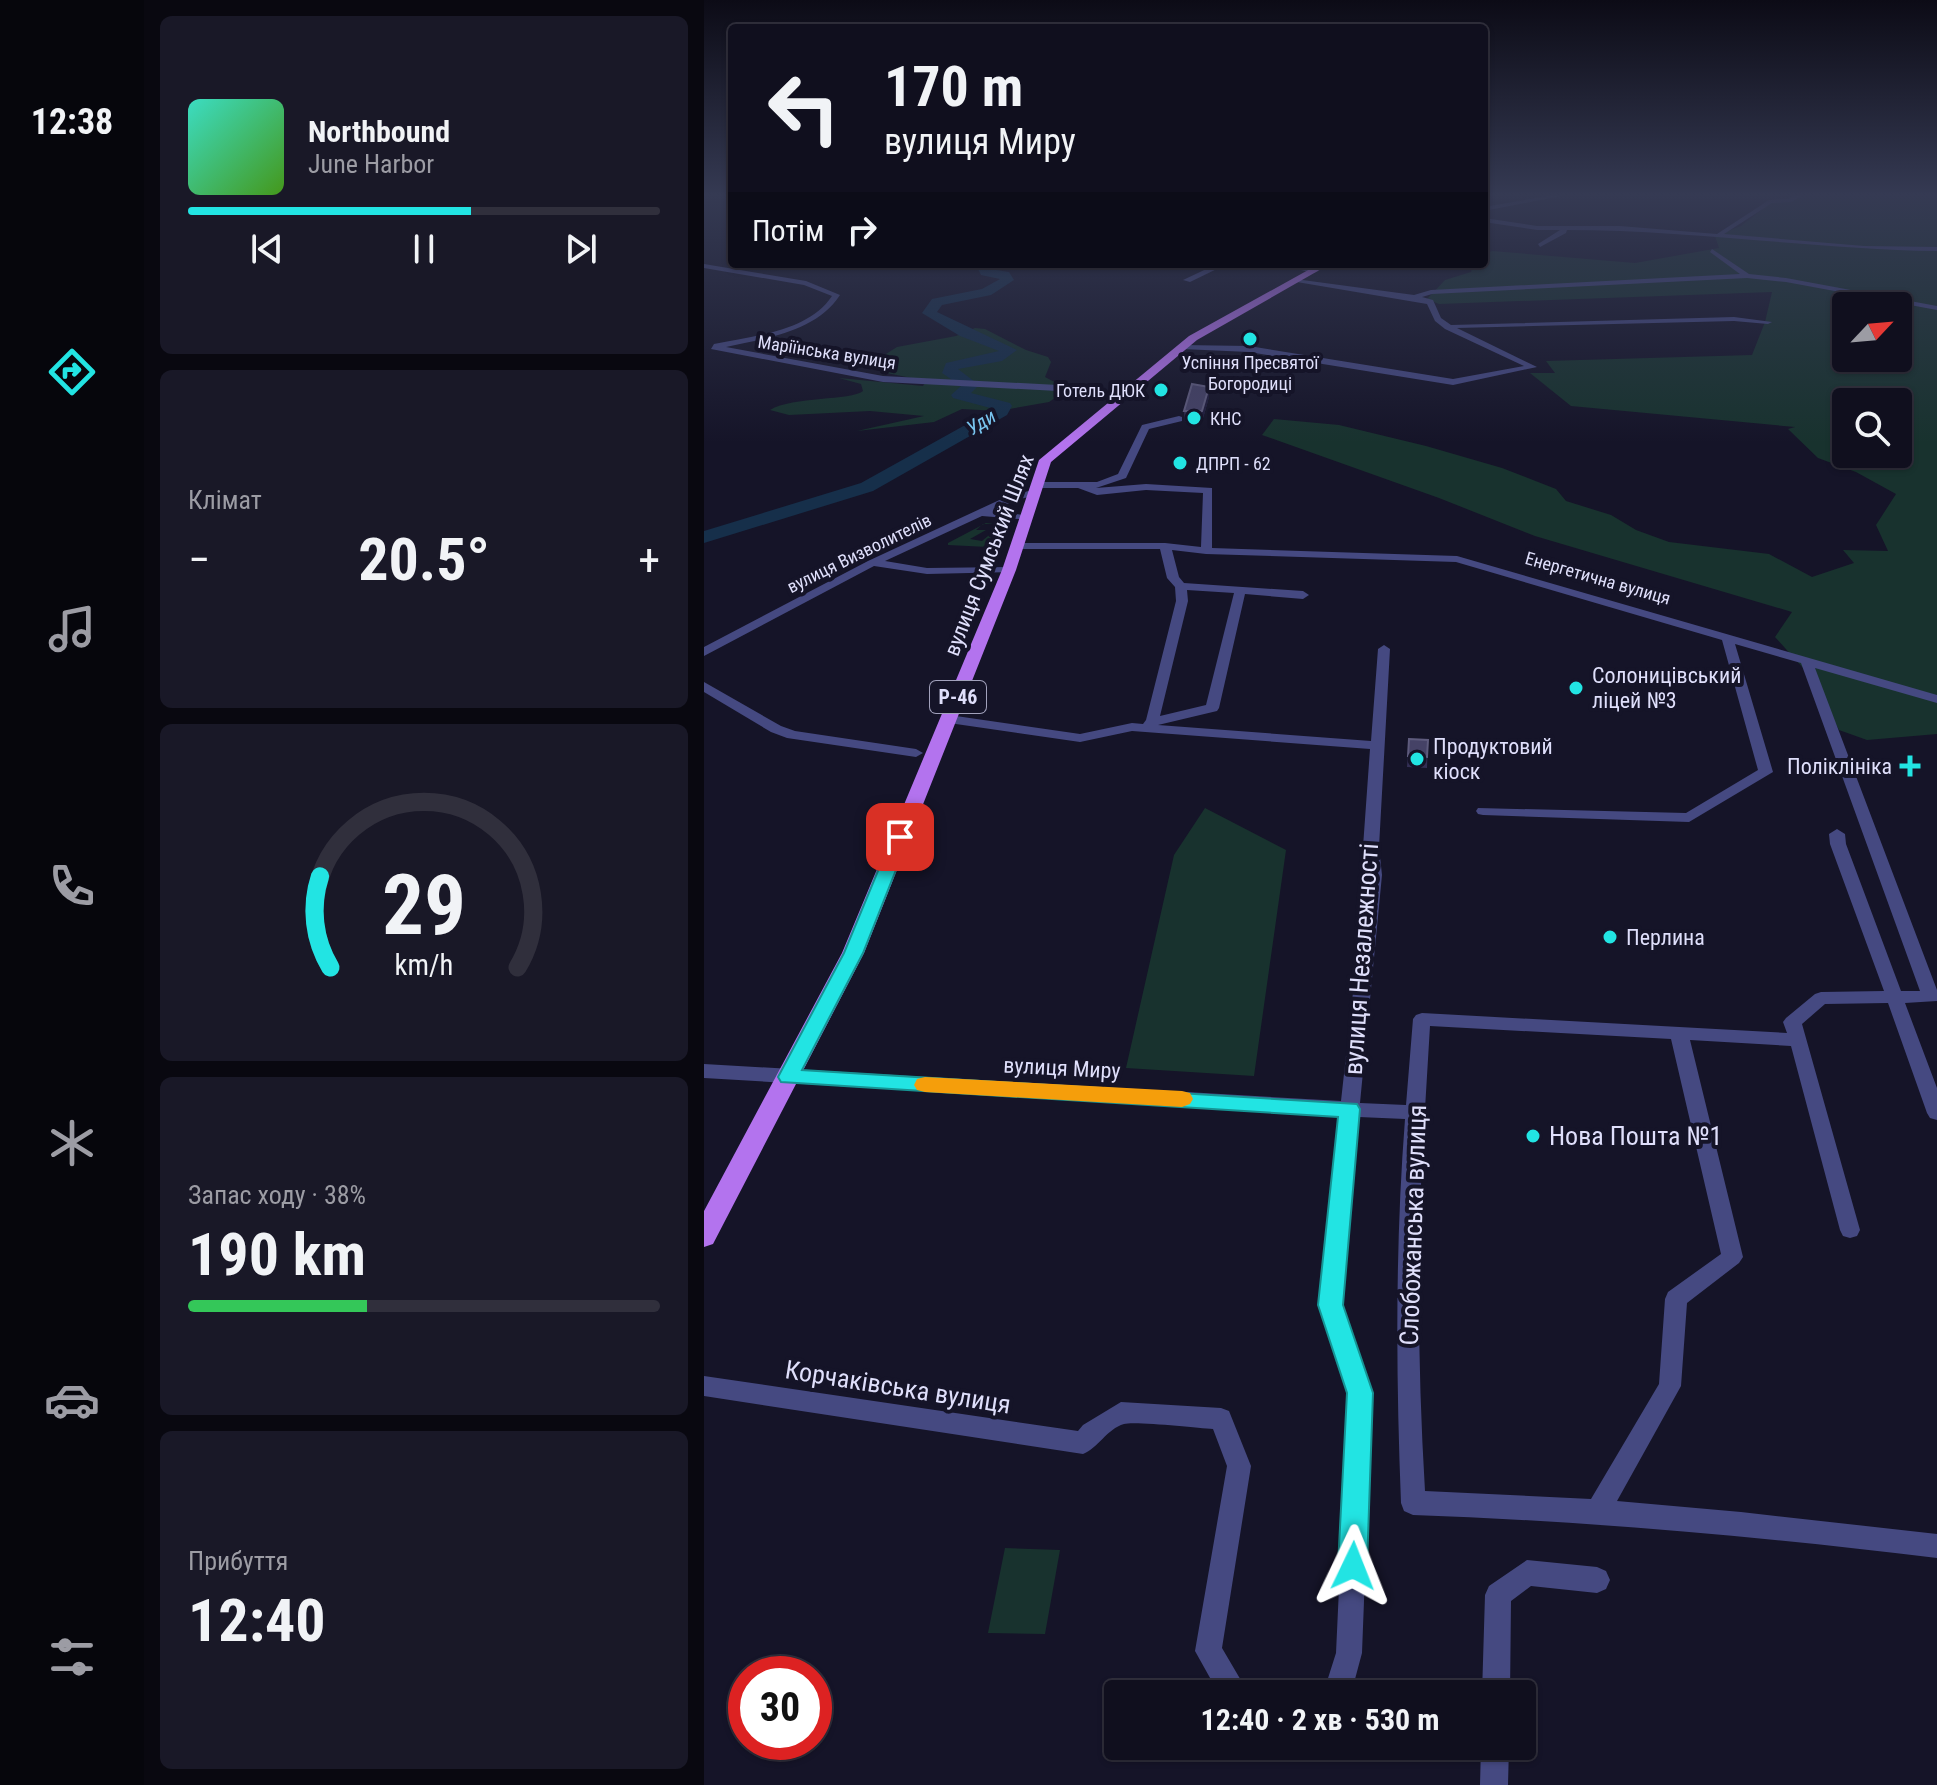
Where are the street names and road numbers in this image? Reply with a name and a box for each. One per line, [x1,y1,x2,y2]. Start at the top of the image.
street label: Маріїнська вулиця [756,331,898,373]
street label: вулиця Сумський Шлях [939,450,1039,659]
street label: вулиця Визволителів [783,509,935,597]
street label: Енергетична вулиця [1523,547,1673,609]
road number: Р-46 [930,681,986,713]
street label: вулиця Незалежності [1338,842,1384,1076]
street label: вулиця Миру [1003,1052,1121,1084]
street label: Слобожанська вулиця [1394,1104,1432,1346]
street label: Корчаківська вулиця [783,1354,1013,1420]

